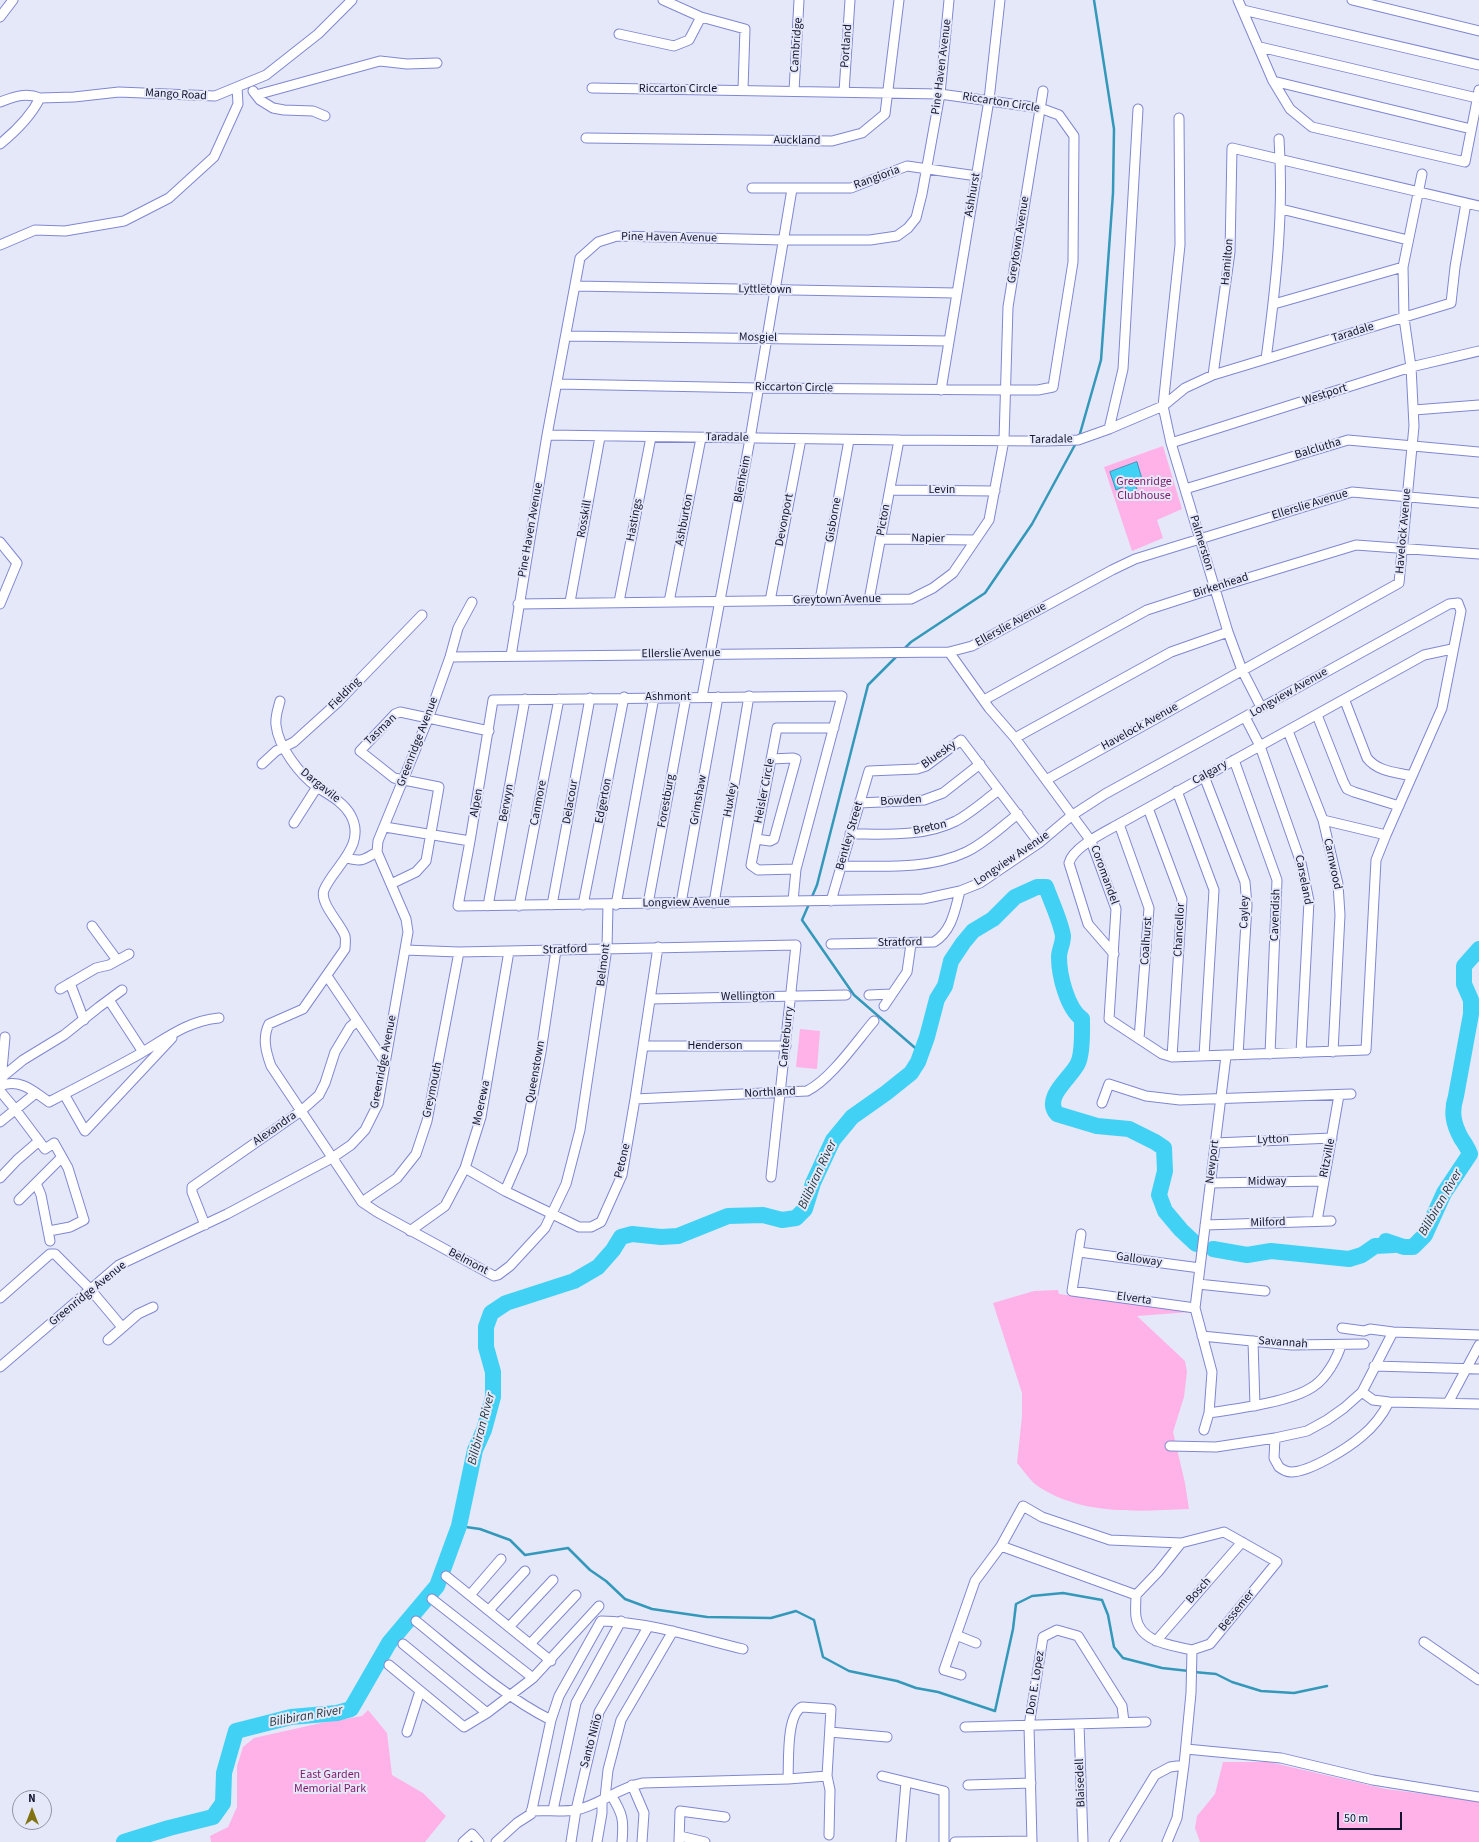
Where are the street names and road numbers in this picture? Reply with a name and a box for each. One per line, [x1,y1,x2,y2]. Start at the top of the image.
street label: Cambridge [788,17,806,73]
street label: Pine Haven Avenue [929,18,955,116]
street label: Portland [838,24,856,68]
street label: Riccarton Circle [639,82,717,96]
street label: Mango Road [145,86,207,104]
street label: Riccarton Circle [961,90,1041,116]
street label: Auckland [774,133,820,149]
street label: Rangioria [852,163,902,193]
street label: Ashhurst [962,172,984,218]
street label: Greytown Avenue [1005,195,1033,285]
street label: Pine Haven Avenue [621,230,717,246]
street label: Hamilton [1219,238,1237,286]
street label: Lyttletown [738,282,792,298]
street label: Taradale [1330,320,1376,346]
street label: Mosgiel [739,330,777,346]
street label: Riccarton Circle [755,380,833,396]
street label: Westport [1301,381,1349,409]
street label: Taradale [705,430,749,446]
street label: Taradale [1029,432,1073,448]
street label: Balclutha [1293,435,1343,463]
street label: Blenheim [731,454,755,504]
street label: Pine Haven Avenue [516,481,546,579]
street label: Levin [929,483,955,497]
street label: Ellerslie Avenue [1270,487,1350,523]
street label: Havelock Avenue [1393,488,1415,574]
street label: Devonport [773,492,797,548]
street label: Ashburton [673,493,697,547]
street label: Gisborne [823,496,845,544]
street label: Hastings [624,497,646,543]
street label: Rosskill [575,499,595,539]
street label: Picton [874,503,894,537]
street label: Palmerston [1186,514,1216,572]
street label: Napier [911,532,945,546]
street label: Birkenhead [1191,570,1251,602]
street label: Greytown Avenue [793,592,881,608]
street label: Ellerslie Avenue [973,600,1049,650]
street label: Ellerslie Avenue [641,646,721,662]
street label: Longview Avenue [1248,665,1330,721]
street label: Fielding [326,675,364,713]
street label: Ashmont [645,690,691,704]
street label: Greenridge Avenue [394,695,442,789]
street label: Havelock Avenue [1099,700,1181,754]
street label: Tasman [362,711,400,749]
street label: Bluesky [919,738,959,772]
street label: Heisler Circle [752,757,778,825]
street label: Calgary [1190,758,1230,788]
street label: Dargavile [297,766,343,806]
street label: Forestburg [655,773,679,829]
street label: Grimshaw [688,774,710,826]
street label: Edgerton [593,777,615,825]
street label: Canmore [528,779,550,827]
street label: Delacour [560,779,582,825]
street label: Huxley [721,782,741,818]
street label: Berwyn [497,783,517,823]
street label: Alpen [467,788,487,818]
street label: Bowden [880,792,922,810]
street label: Bentley Street [833,800,867,872]
street label: Breton [912,817,948,839]
street label: Longview Avenue [972,829,1052,889]
street label: Carnwood [1320,837,1344,891]
street label: Coromandel [1087,843,1121,907]
street label: Carseland [1291,854,1315,906]
street label: Cavendish [1268,889,1284,941]
street label: Longview Avenue [642,895,730,911]
street label: Cayley [1238,895,1252,929]
street label: Chancellor [1171,903,1189,957]
street label: Coalhurst [1138,916,1156,966]
street label: Stratford [878,935,922,951]
street label: Stratford [543,942,587,958]
street label: Belmont [594,943,614,987]
street label: Wellington [721,989,775,1005]
street label: Canterburry [777,1006,797,1068]
street label: Greenridge Avenue [368,1014,400,1110]
street label: Henderson [687,1039,743,1053]
street label: Queenstown [523,1040,549,1104]
street label: Greymouth [420,1061,446,1119]
street label: Moerewa [470,1079,494,1127]
street label: Northland [744,1084,796,1102]
street label: Alexandra [250,1109,300,1149]
street label: Lytton [1257,1132,1289,1148]
street label: Ritzville [1317,1137,1339,1179]
street label: Newport [1203,1139,1223,1185]
street label: Petone [612,1142,634,1180]
street label: Midway [1248,1174,1286,1190]
street label: Milford [1250,1215,1286,1231]
street label: Belmont [446,1246,490,1278]
street label: Galloway [1115,1250,1163,1270]
street label: Greenridge Avenue [47,1259,129,1329]
street label: Elverta [1116,1289,1152,1309]
street label: Savannah [1258,1334,1308,1352]
street label: Bosch [1183,1575,1215,1607]
street label: Bessemer [1216,1587,1258,1635]
street label: Don E. Lopez [1024,1650,1048,1716]
street label: Santo Niño [578,1712,606,1770]
street label: Blaisedell [1073,1758,1089,1808]

